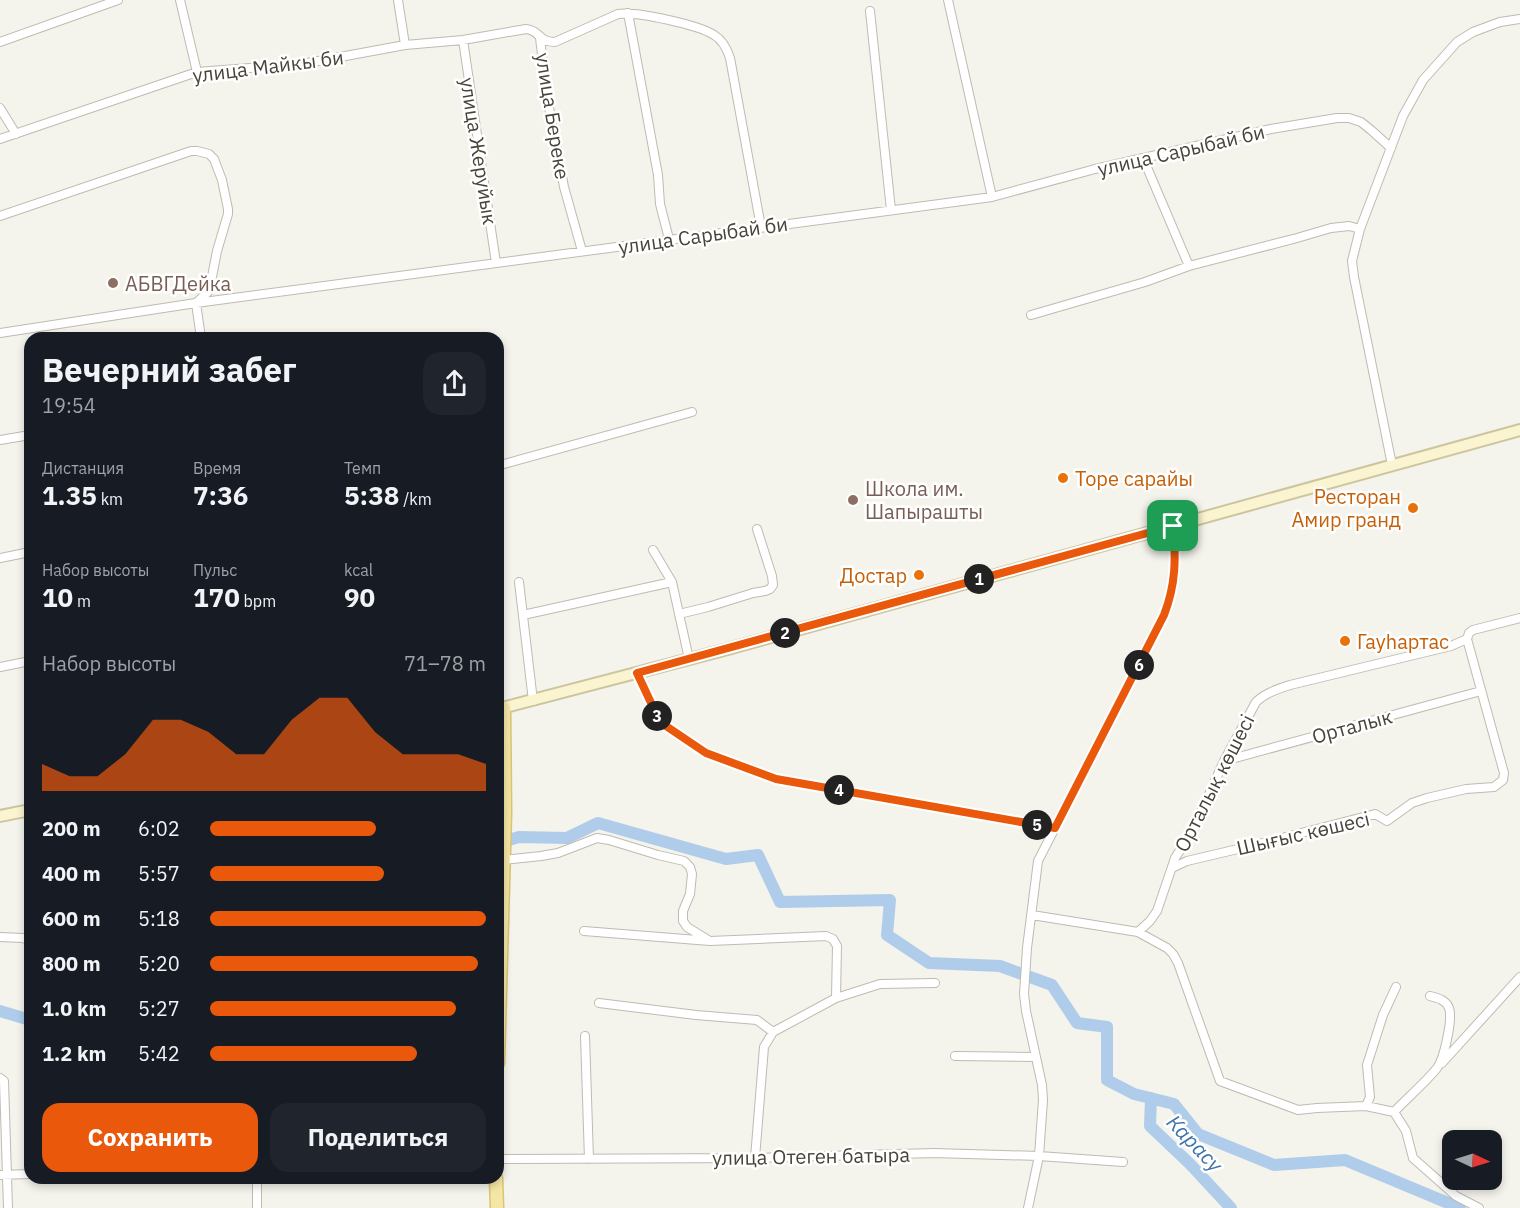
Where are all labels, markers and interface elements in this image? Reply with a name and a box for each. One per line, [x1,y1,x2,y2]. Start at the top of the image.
street label: улица Майкы би [191,43,345,89]
street label: улица Береке [530,51,576,181]
street label: улица Жеруйык [454,75,504,227]
street label: улица Сарыбай би [1095,118,1267,182]
street label: улица Сарыбай би [617,210,789,260]
place label: АБВГДейка [125,270,232,297]
marker: АБВГДейка [106,276,120,290]
text: Вечерний забег [42,348,297,391]
button: share [423,352,486,415]
text: 19:54 [42,392,96,419]
text: Дистанция [42,458,124,478]
text: Время [193,458,241,478]
text: Темп [344,458,381,478]
place label: Торе сарайы [1075,465,1193,492]
marker: Торе сарайы [1056,471,1070,485]
place label: Школа им. Шапырашты [865,475,983,525]
text: 1.35 [42,478,97,512]
text: 7:36 [193,478,248,512]
text: 5:38 [344,478,399,512]
place label: Ресторан Амир гранд [1292,483,1401,533]
text: km [97,489,123,509]
text: /km [399,489,432,509]
marker: Школа им. Шапырашты [846,493,860,507]
pin [1147,500,1198,551]
marker: Ресторан Амир гранд [1406,501,1420,515]
icon: arrive [1156,509,1189,542]
text: Набор высоты [42,560,149,580]
text: Пульс [193,560,237,580]
text: kcal [344,560,373,580]
place label: Достар [840,562,907,589]
pin: 1 [964,564,994,594]
marker: Достар [912,568,926,582]
text: 1 [974,569,984,589]
text: 10 [42,580,73,614]
text: 170 [193,580,240,614]
text: 90 [344,580,375,614]
text: m [73,591,91,611]
text: bpm [240,591,276,611]
pin: 2 [770,618,800,648]
text: 2 [780,623,790,643]
place label: Гауhартас [1357,628,1449,655]
marker: Гауhартас [1338,634,1352,648]
text: Набор высоты [42,650,176,677]
text: 71–78 m [404,650,486,677]
pin: 6 [1124,650,1154,680]
text: 6 [1134,655,1144,675]
pin: 3 [642,701,672,731]
street label: Орталык [1309,702,1395,750]
text: 3 [652,706,662,726]
street label: Орталық көшесі [1168,710,1260,856]
pin: 4 [824,775,854,805]
text: 4 [834,780,844,800]
street label: Шығыс көшесі [1234,805,1372,861]
pin: 5 [1022,810,1052,840]
text: 200 m [42,815,101,842]
text: 6:02 [138,815,180,842]
text: 5 [1032,815,1042,835]
text: 400 m [42,860,101,887]
text: 5:57 [138,860,180,887]
text: 600 m [42,905,101,932]
text: 5:18 [138,905,180,932]
text: 800 m [42,950,101,977]
text: 5:20 [138,950,180,977]
text: 1.0 km [42,995,106,1022]
text: 5:27 [138,995,180,1022]
text: 1.2 km [42,1040,106,1067]
text: 5:42 [138,1040,180,1067]
button: Сохранить [42,1103,258,1172]
button: Поделиться [270,1103,486,1172]
water label: Карасу [1161,1108,1230,1178]
north arrow [1442,1130,1502,1190]
map controls [1442,1130,1502,1190]
street label: улица Отеген батыра [712,1141,911,1171]

